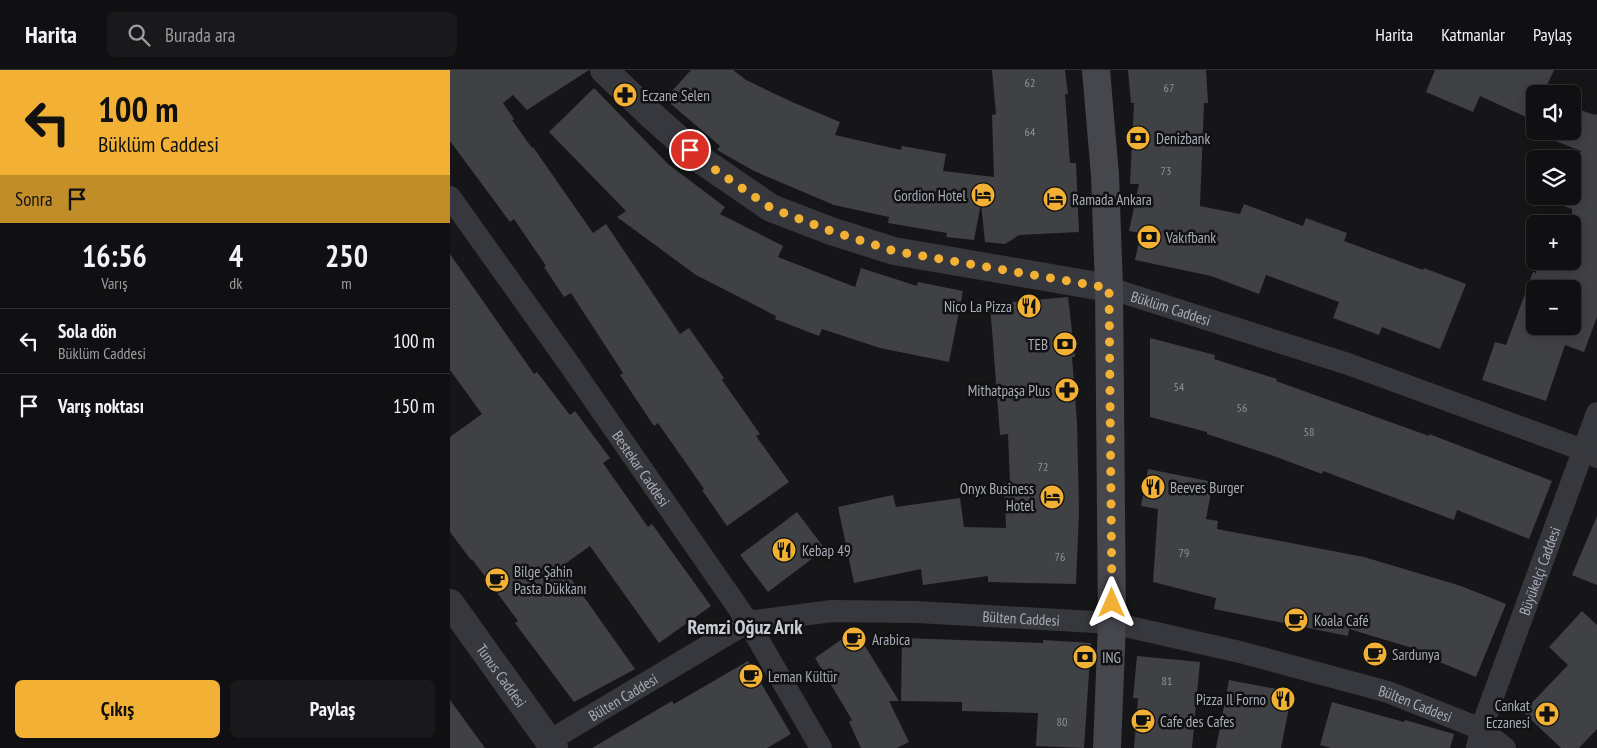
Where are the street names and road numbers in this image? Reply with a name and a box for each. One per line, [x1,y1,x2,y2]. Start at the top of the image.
street label: Büklüm Caddesi [1129,286,1213,329]
street label: Bestekar Caddesi [609,427,674,510]
street label: Büyükelçi Caddesi [1514,524,1564,618]
street label: Bülten Caddesi [982,606,1060,630]
street label: Tunus Caddesi [473,640,531,711]
street label: Bülten Caddesi [585,669,661,725]
street label: Bülten Caddesi [1377,680,1455,726]

